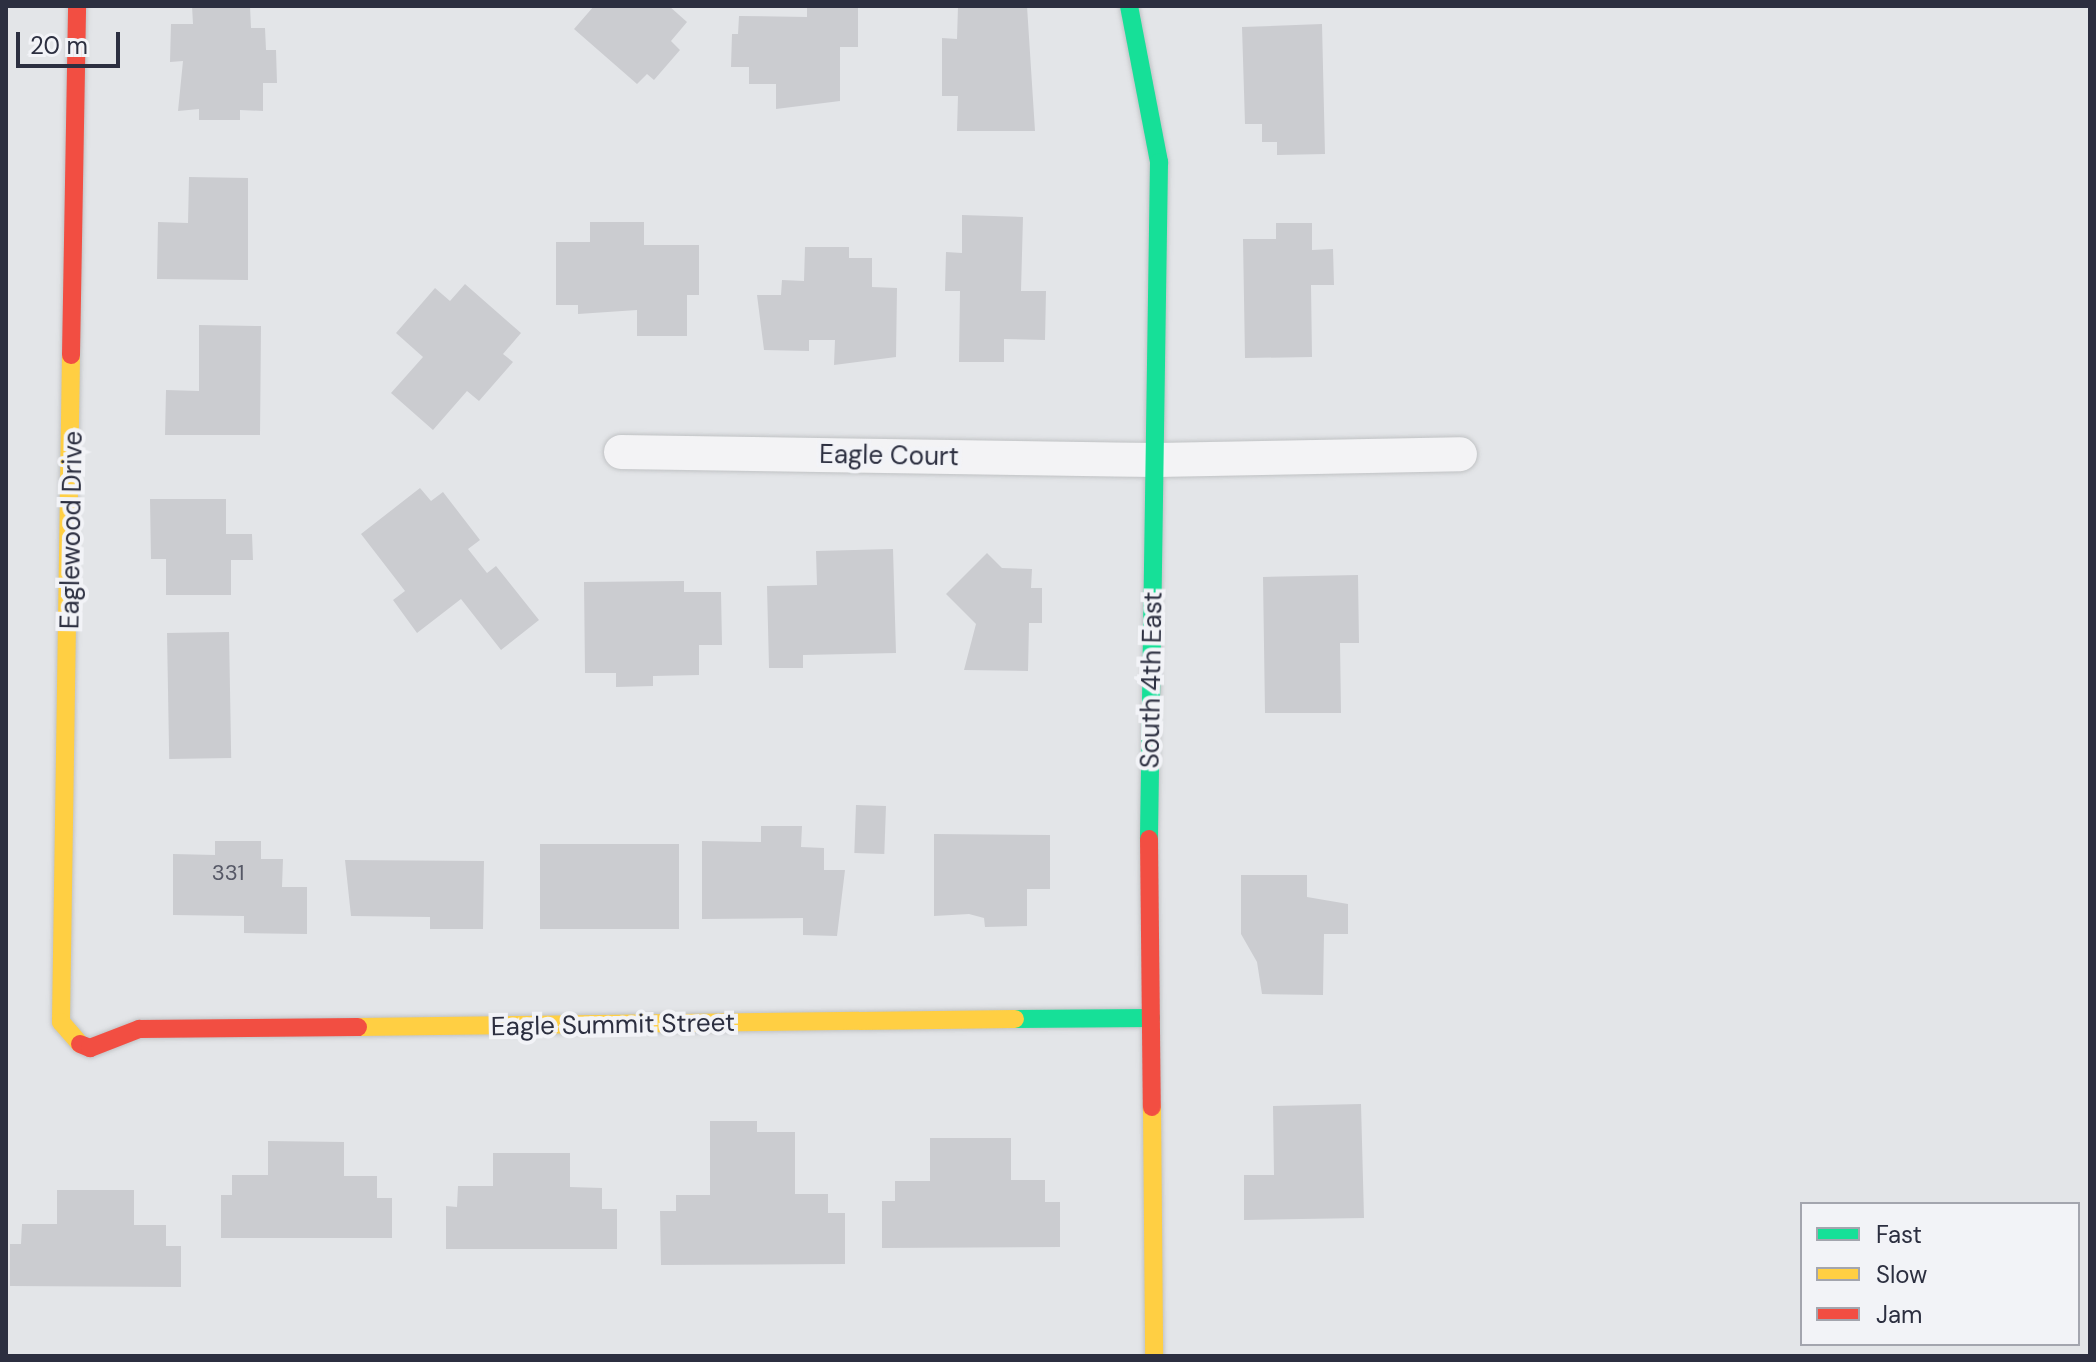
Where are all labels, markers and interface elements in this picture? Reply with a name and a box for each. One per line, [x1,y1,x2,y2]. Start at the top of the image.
scale bar [20,16,124,66]
text: 20 m [30,30,88,61]
street label: Eaglewood Drive [55,431,89,629]
street label: Eagle Court [819,439,959,473]
street label: South 4th East [1135,591,1169,769]
house number: 331 [212,860,244,886]
street label: Eagle Summit Street [491,1007,735,1043]
legend [1800,1202,2080,1346]
text: Fast [1876,1219,1922,1250]
text: Slow [1876,1259,1927,1290]
text: Jam [1876,1299,1922,1330]

